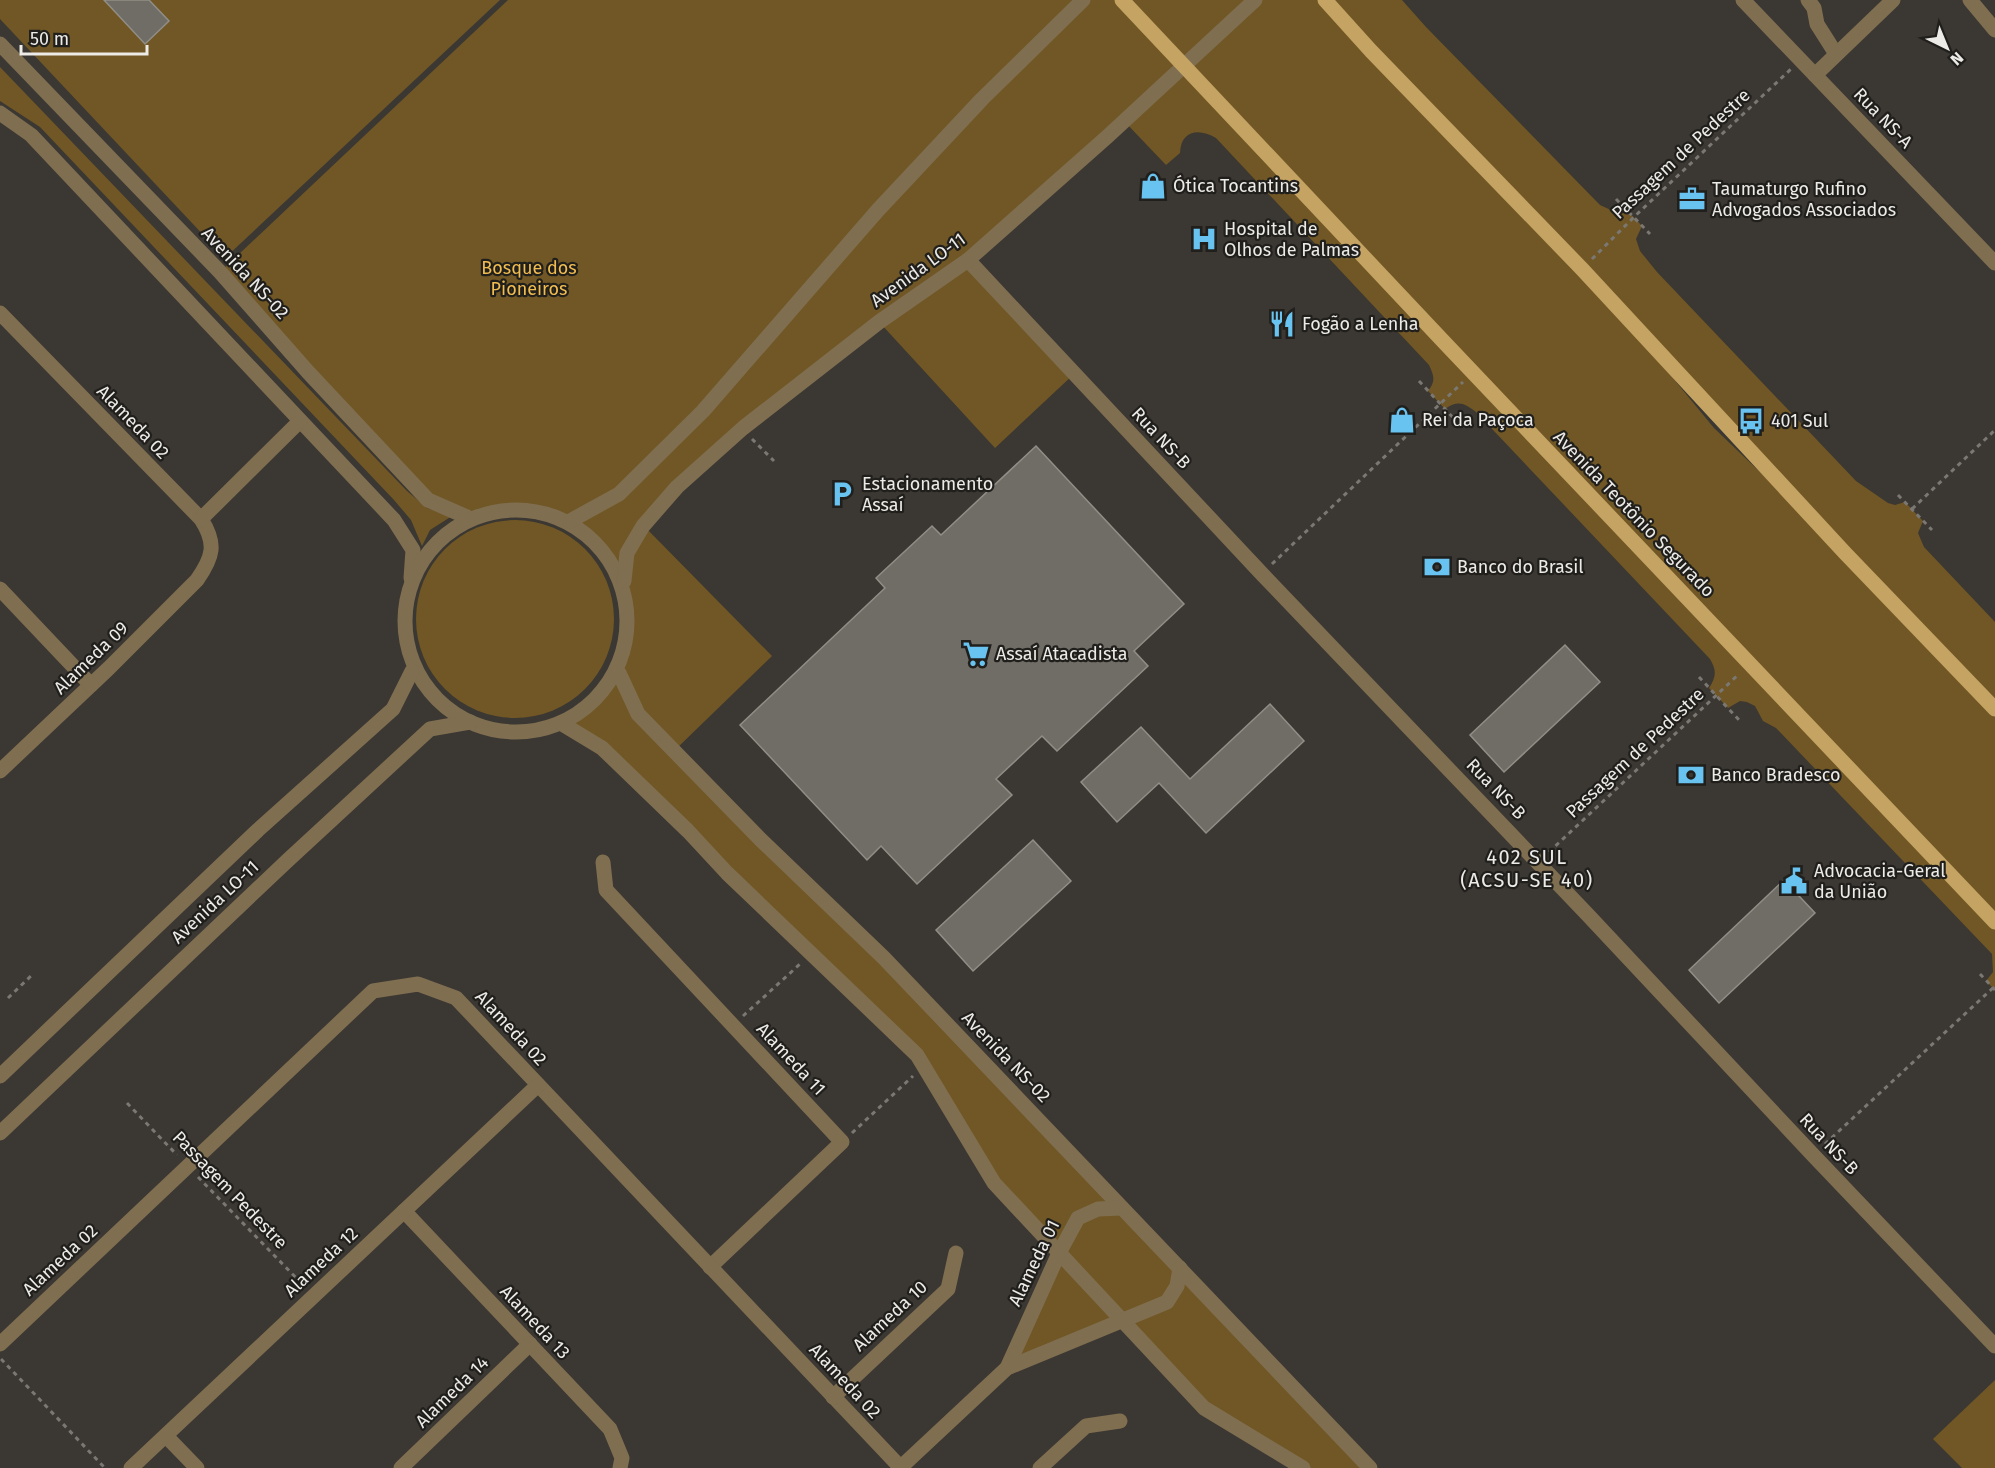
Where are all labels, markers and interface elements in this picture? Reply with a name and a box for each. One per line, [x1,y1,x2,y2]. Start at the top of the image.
scale bar [21,18,147,56]
north arrow [1917,18,1977,78]
text: 50 m [30,28,69,50]
text: N [1947,48,1967,69]
street label: Rua NS-A [1849,83,1918,153]
street label: Passagem de Pedestre [1607,84,1755,224]
shop icon: Ótica Tocantins [1138,171,1168,201]
place label: Ótica Tocantins [1173,175,1298,197]
place label: Taumaturgo Rufino Advogados Associados [1712,178,1896,221]
office icon: Taumaturgo Rufino Advogados Associados [1677,184,1707,214]
place label: Hospital de Olhos de Palmas [1224,218,1359,261]
street label: Avenida NS-02 [197,222,293,324]
hospital icon: Hospital de Olhos de Palmas [1189,224,1219,254]
street label: Avenida LO-11 [866,228,970,312]
park label: Bosque dos Pioneiros [481,257,577,300]
restaurant icon: Fogão a Lenha [1267,309,1297,339]
place label: Fogão a Lenha [1302,313,1419,335]
street label: Alameda 02 [92,380,174,464]
street label: Rua NS-B [1127,403,1195,473]
shop icon: Rei da Paçoca [1387,405,1417,435]
bus stop icon: 401 Sul [1736,406,1766,436]
place label: Rei da Paçoca [1422,409,1534,431]
place label: 401 Sul [1771,410,1828,432]
street label: Avenida Teotônio Segurado [1549,426,1719,602]
place label: Estacionamento Assaí [862,473,993,516]
parking icon: Estacionamento Assaí [827,479,857,509]
bank icon: Banco do Brasil [1422,552,1452,582]
place label: Banco do Brasil [1457,556,1584,578]
street label: Alameda 09 [49,617,133,699]
supermarket icon: Assaí Atacadista [961,639,991,669]
place label: Assaí Atacadista [996,643,1128,665]
street label: Passagem de Pedestre [1561,683,1709,823]
street label: Rua NS-B [1462,754,1530,824]
bank icon: Banco Bradesco [1676,760,1706,790]
place label: Banco Bradesco [1711,764,1841,786]
district label: 402 SUL (ACSU-SE 40) [1460,845,1594,892]
street label: Avenida LO-11 [167,856,263,948]
place label: Advocacia-Geral da União [1814,860,1946,903]
public building icon: Advocacia-Geral da União [1779,866,1809,896]
street label: Alameda 02 [471,986,551,1070]
street label: Avenida NS-02 [957,1007,1055,1107]
street label: Alameda 11 [752,1018,830,1100]
street label: Rua NS-B [1795,1109,1863,1179]
street label: Passagem Pedestre [168,1126,292,1254]
street label: Alameda 01 [1004,1216,1064,1310]
street label: Alameda 02 [18,1220,102,1300]
street label: Alameda 12 [280,1222,362,1302]
street label: Alameda 10 [848,1276,932,1356]
street label: Alameda 13 [495,1281,575,1363]
street label: Alameda 02 [805,1339,885,1423]
street label: Alameda 14 [411,1351,493,1432]

